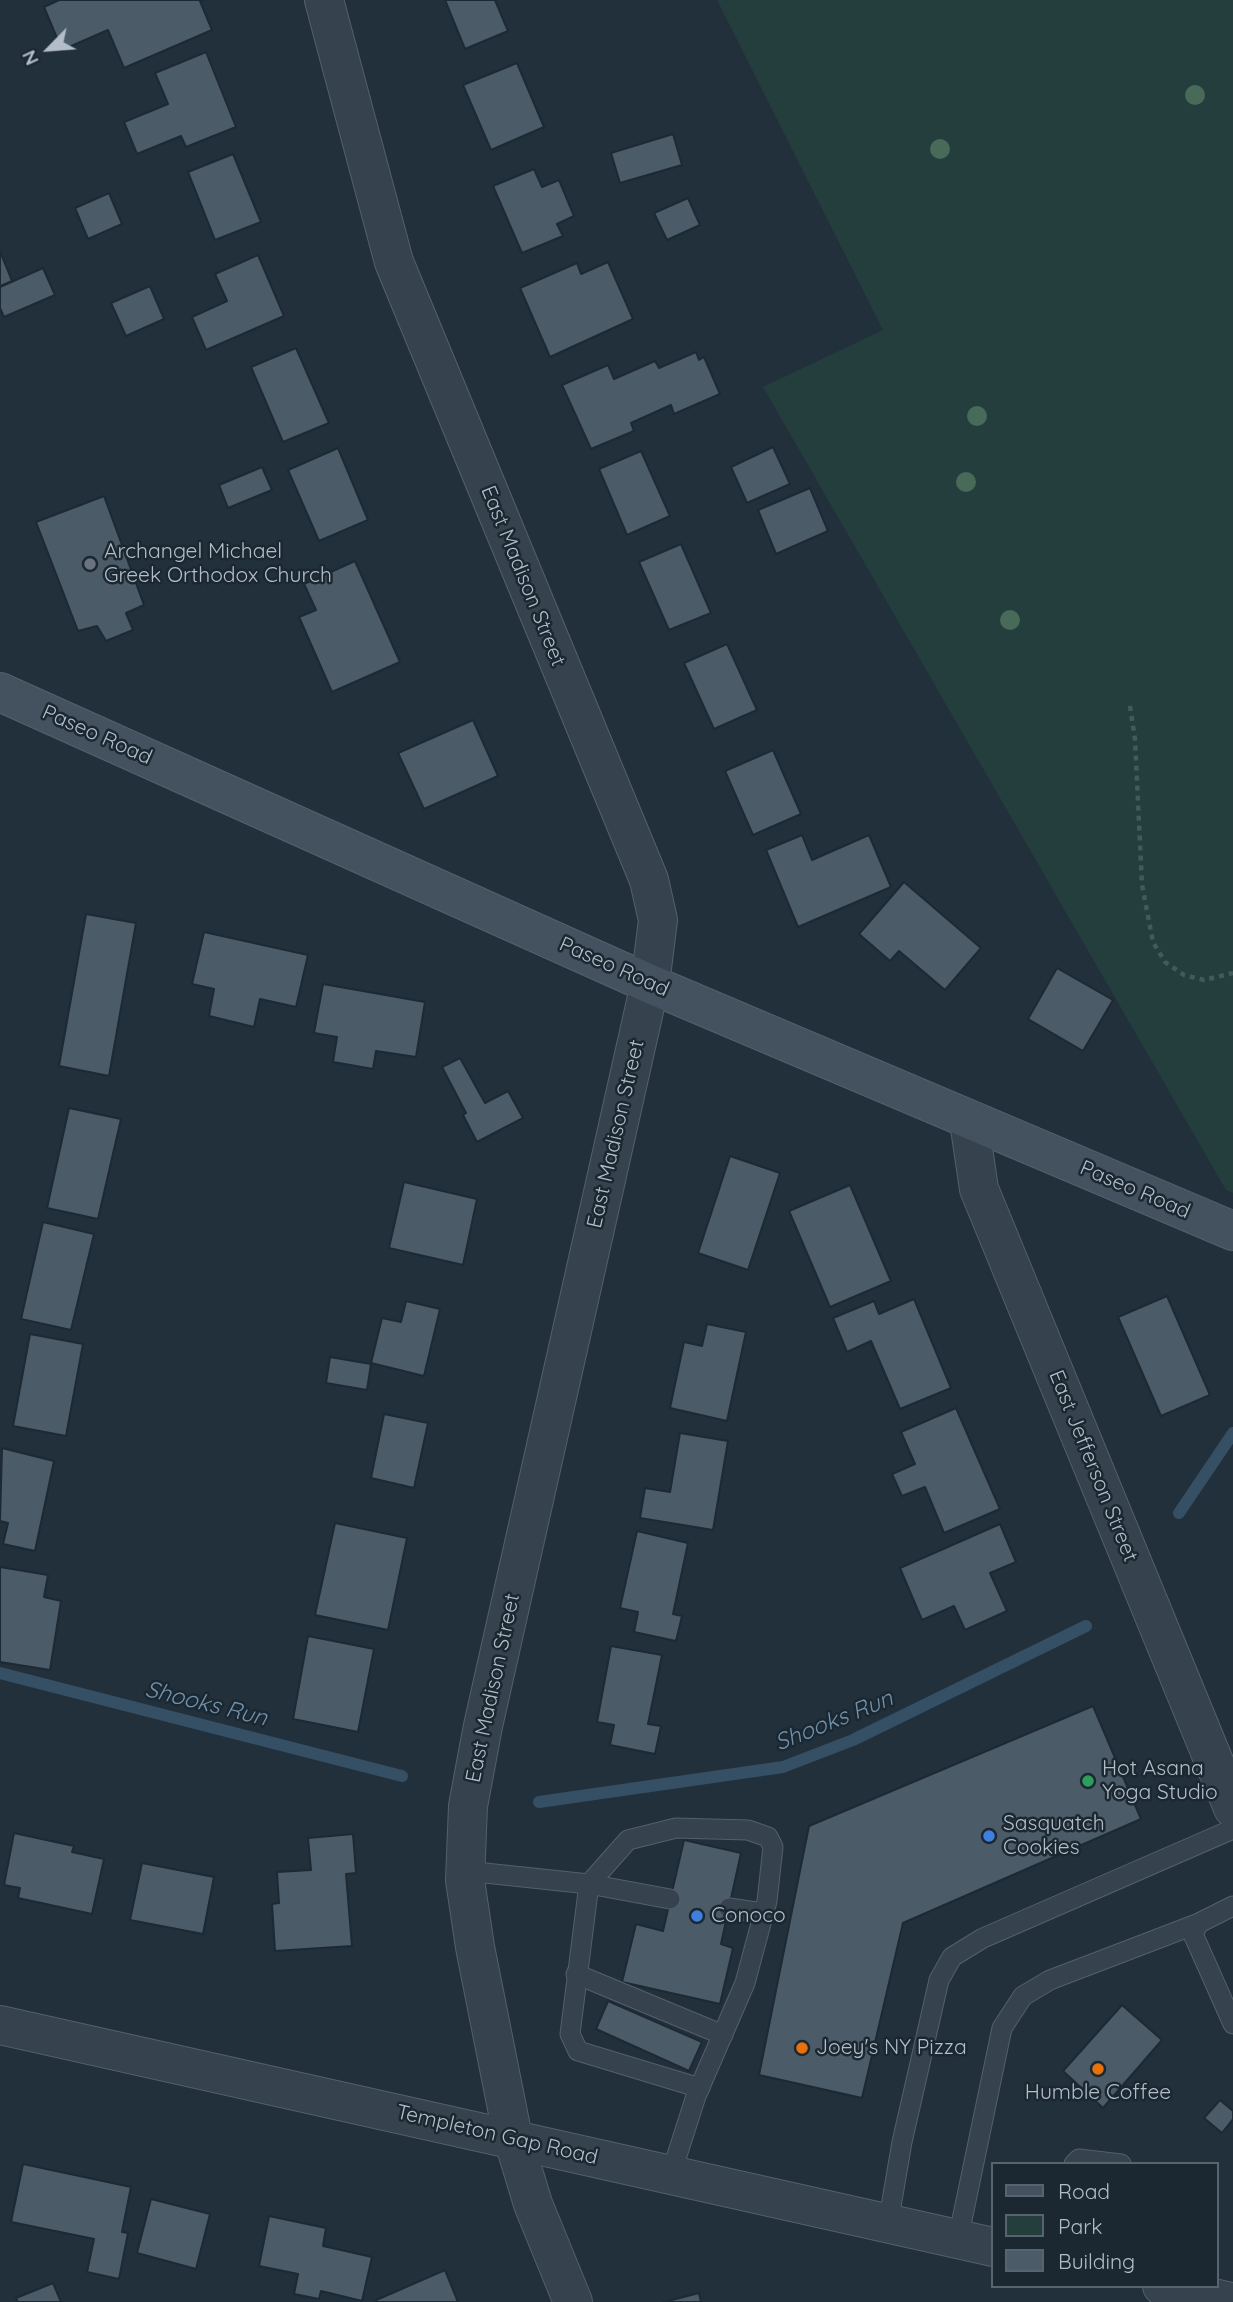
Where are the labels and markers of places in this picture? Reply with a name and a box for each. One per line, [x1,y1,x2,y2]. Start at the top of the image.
place label: Archangel Michael Greek Orthodox Church [104,539,332,589]
marker: Archangel Michael Greek Orthodox Church [82,556,98,572]
place label: Hot Asana Yoga Studio [1102,1756,1218,1806]
marker: Hot Asana Yoga Studio [1080,1773,1096,1789]
place label: Sasquatch Cookies [1003,1811,1105,1861]
marker: Sasquatch Cookies [981,1828,997,1844]
place label: Conoco [711,1903,786,1929]
marker: Conoco [689,1908,705,1924]
place label: Joey's NY Pizza [816,2035,967,2061]
marker: Joey's NY Pizza [794,2040,810,2056]
marker: Humble Coffee [1090,2061,1106,2077]
place label: Humble Coffee [1025,2080,1171,2106]

